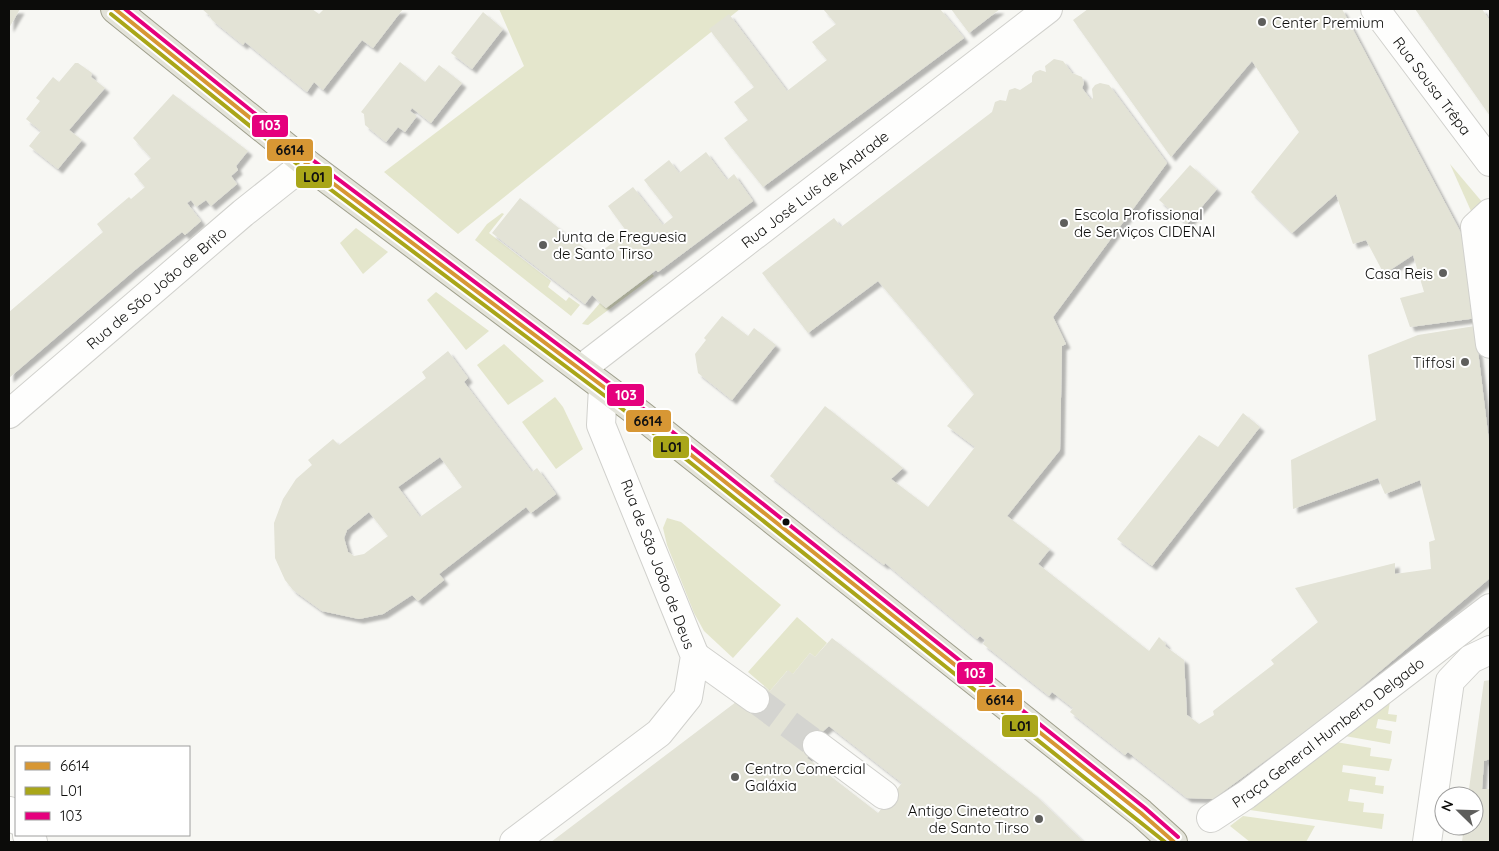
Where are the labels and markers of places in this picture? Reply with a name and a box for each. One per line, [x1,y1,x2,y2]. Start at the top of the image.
place label: Center Premium [1272,13,1384,32]
marker: Center Premium [1256,16,1268,28]
place label: Escola Profissional de Serviços CIDENAI [1074,205,1215,241]
marker: Escola Profissional de Serviços CIDENAI [1058,217,1070,229]
place label: Junta de Freguesia de Santo Tirso [553,227,687,263]
marker: Junta de Freguesia de Santo Tirso [537,239,549,251]
place label: Casa Reis [1365,264,1433,283]
marker: Casa Reis [1437,267,1449,279]
place label: Tiffosi [1413,353,1455,372]
marker: Tiffosi [1459,356,1471,368]
unlabelled marker [781,517,791,527]
place label: Centro Comercial Galáxia [745,759,866,795]
marker: Centro Comercial Galáxia [729,771,741,783]
place label: Antigo Cineteatro de Santo Tirso [908,801,1029,837]
marker: Antigo Cineteatro de Santo Tirso [1033,813,1045,825]

